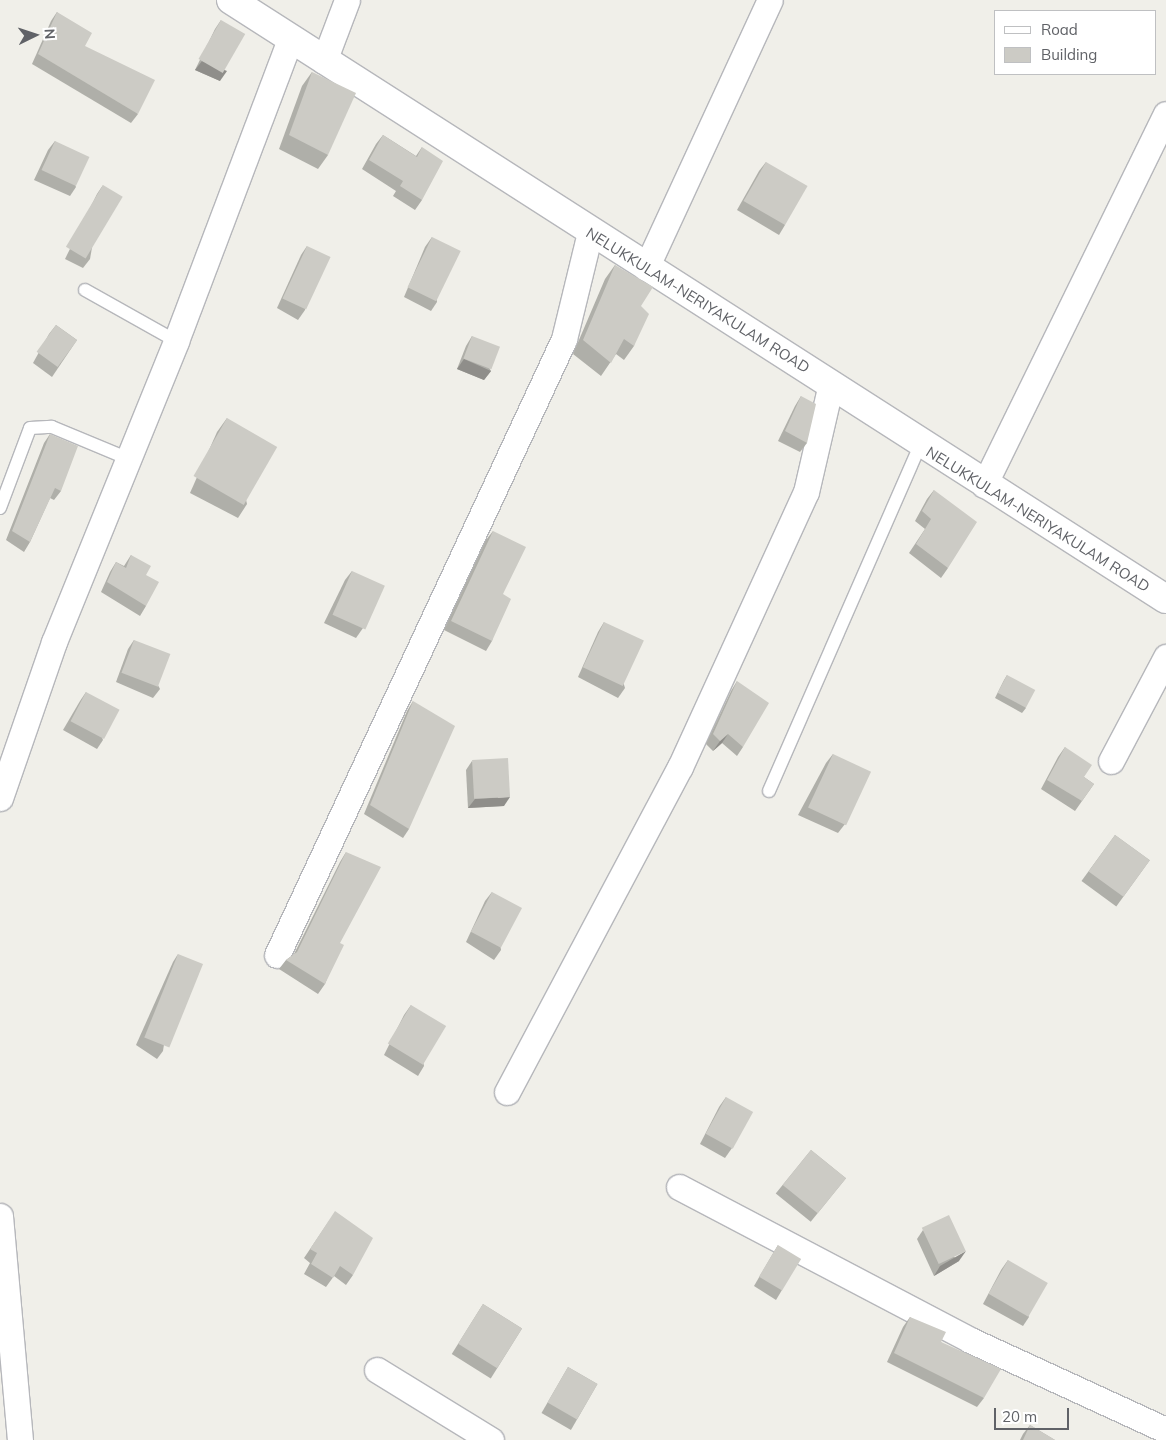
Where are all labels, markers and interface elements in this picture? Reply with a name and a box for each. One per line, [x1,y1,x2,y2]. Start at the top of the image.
north arrow [10,10,60,60]
legend [994,10,1156,75]
text: Road [1041,20,1078,39]
text: N [41,28,59,40]
text: Building [1041,45,1097,64]
street label: NELUKKULAM-NERIYAKULAM ROAD [583,223,813,377]
street label: NELUKKULAM-NERIYAKULAM ROAD [923,442,1153,596]
scale bar [996,1398,1071,1430]
text: 20 m [1002,1407,1037,1426]

